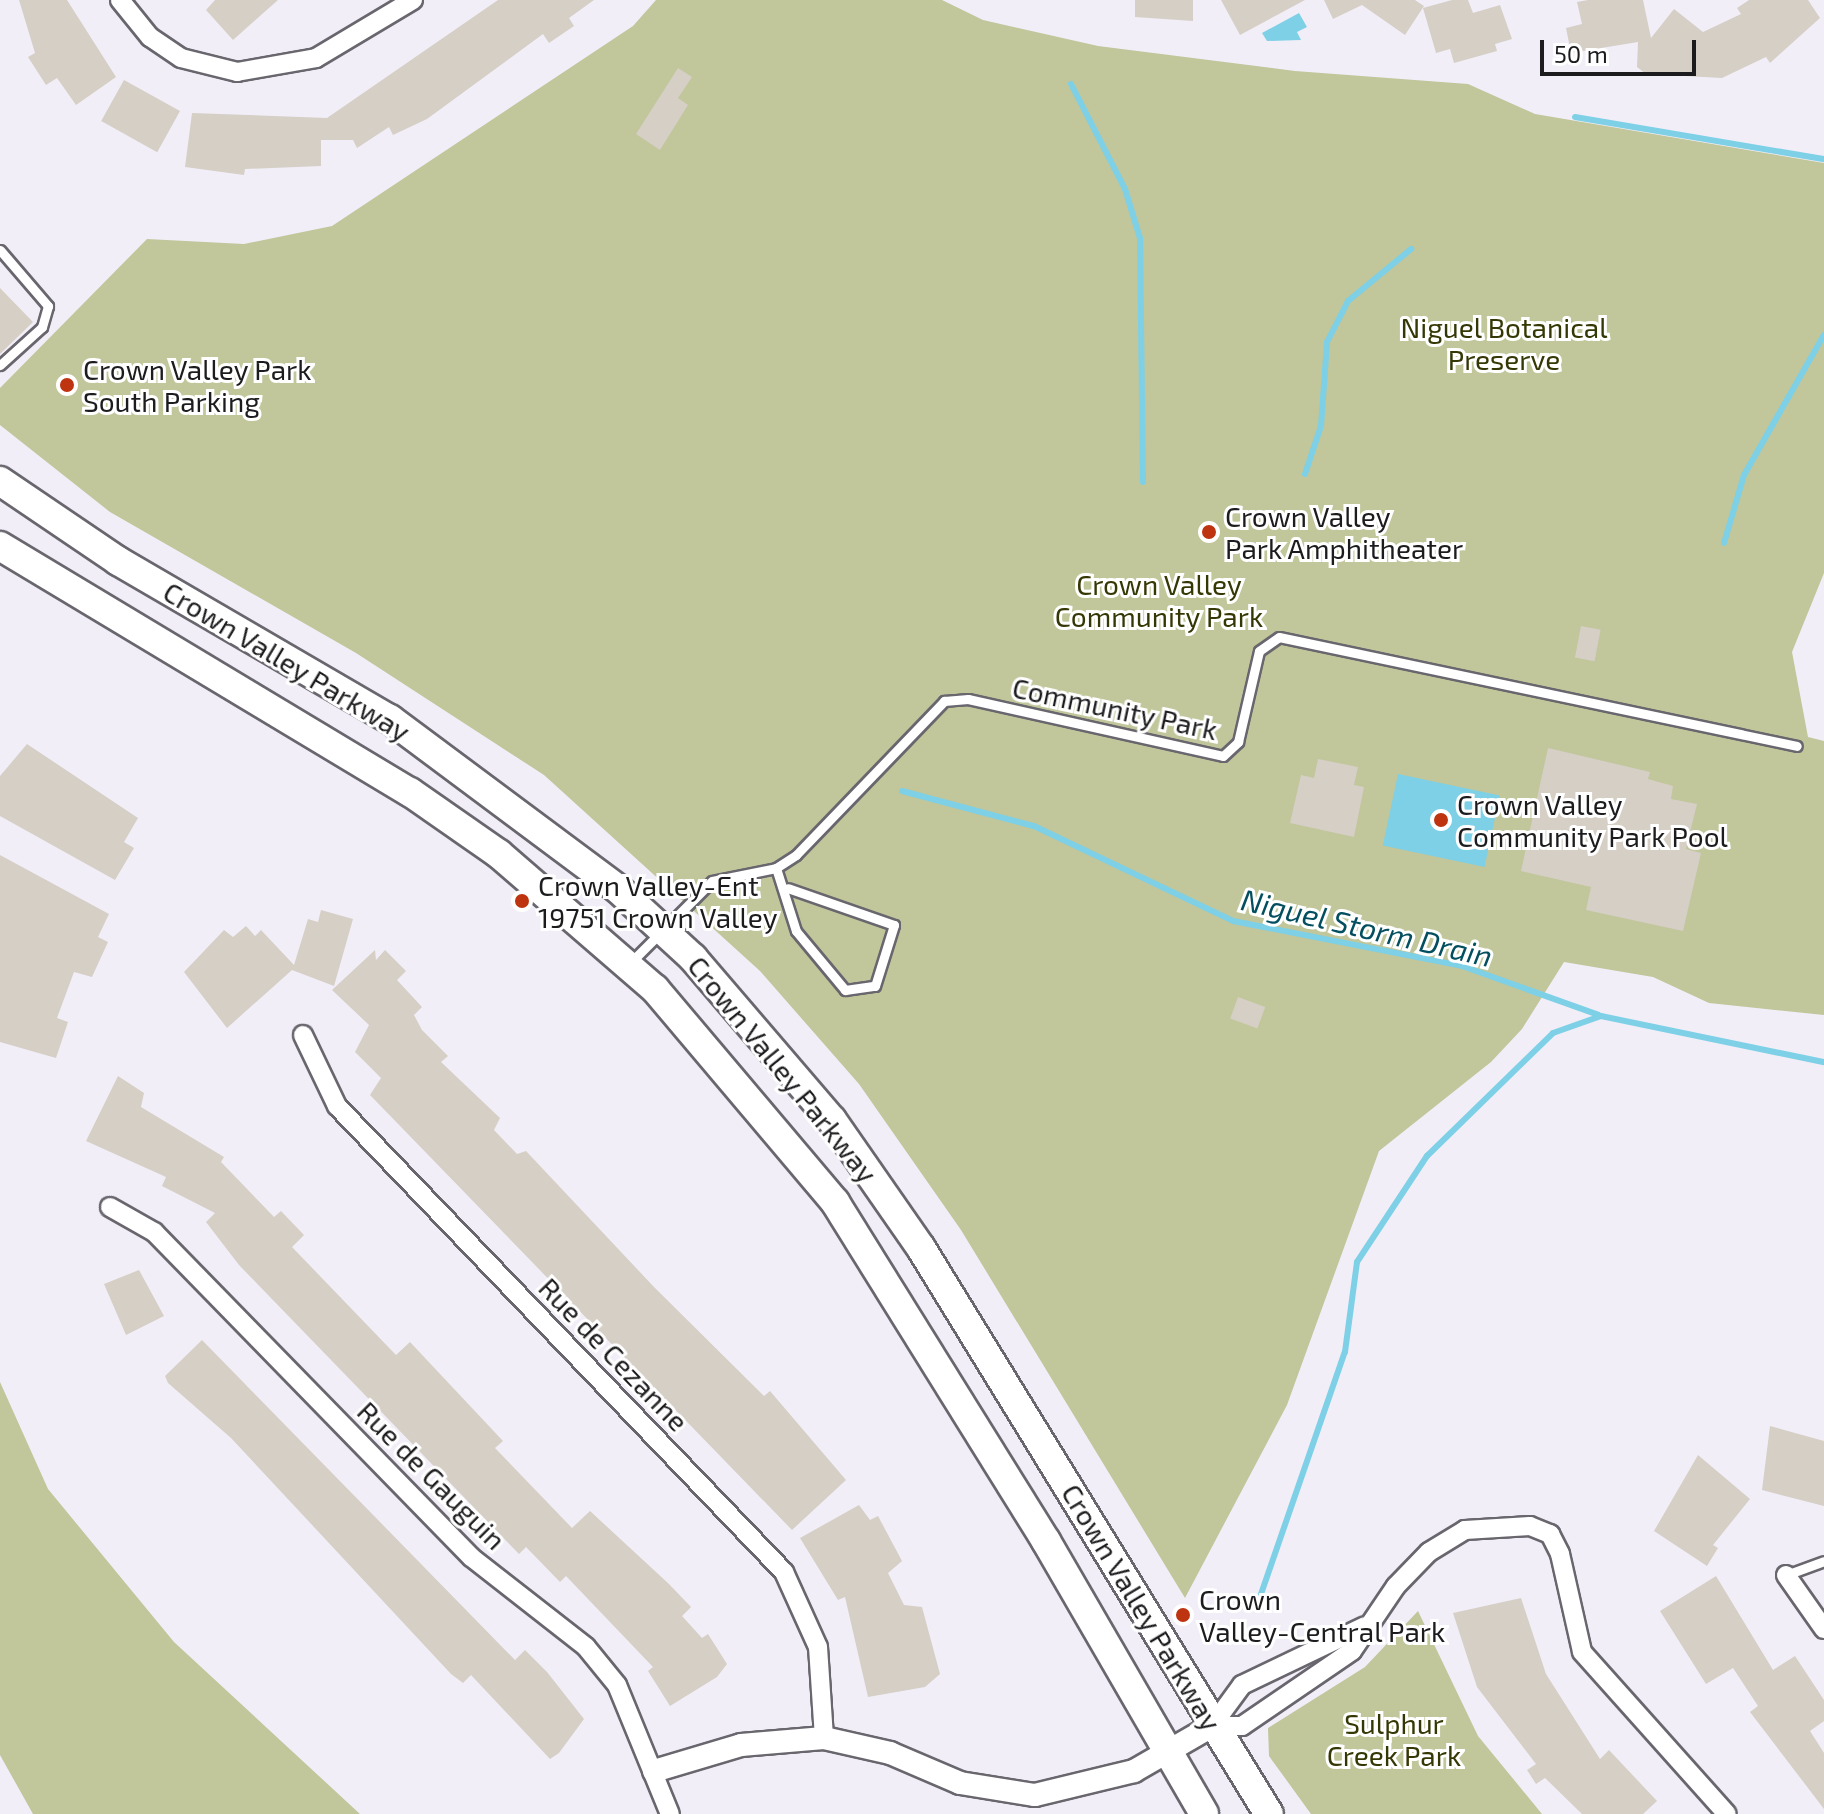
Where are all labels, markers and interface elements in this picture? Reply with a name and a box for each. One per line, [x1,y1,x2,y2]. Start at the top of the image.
scale bar [1544,24,1700,74]
text: 50 m [1554,39,1608,68]
park label: Niguel Botanical Preserve [1400,310,1608,376]
place label: Crown Valley Park South Parking [83,352,313,418]
marker: Crown Valley Park South Parking [58,376,76,394]
place label: Crown Valley Park Amphitheater [1225,499,1464,565]
marker: Crown Valley Park Amphitheater [1200,523,1218,541]
park label: Crown Valley Community Park [1054,567,1264,633]
street label: Crown Valley Parkway [157,574,417,748]
street label: Community Park [1009,670,1221,746]
place label: Crown Valley Community Park Pool [1457,787,1729,853]
marker: Crown Valley Community Park Pool [1432,811,1450,829]
place label: Crown Valley-Ent 19751 Crown Valley [538,868,778,934]
water label: Niguel Storm Drain [1238,881,1496,973]
marker: Crown Valley-Ent 19751 Crown Valley [513,892,531,910]
street label: Crown Valley Parkway [681,948,885,1190]
street label: Rue de Cezanne [532,1270,696,1438]
street label: Rue de Gauguin [351,1394,513,1556]
street label: Crown Valley Parkway [1055,1477,1229,1737]
place label: Crown Valley-Central Park [1199,1582,1446,1648]
marker: Crown Valley-Central Park [1174,1606,1192,1624]
park label: Sulphur Creek Park [1327,1706,1461,1772]

